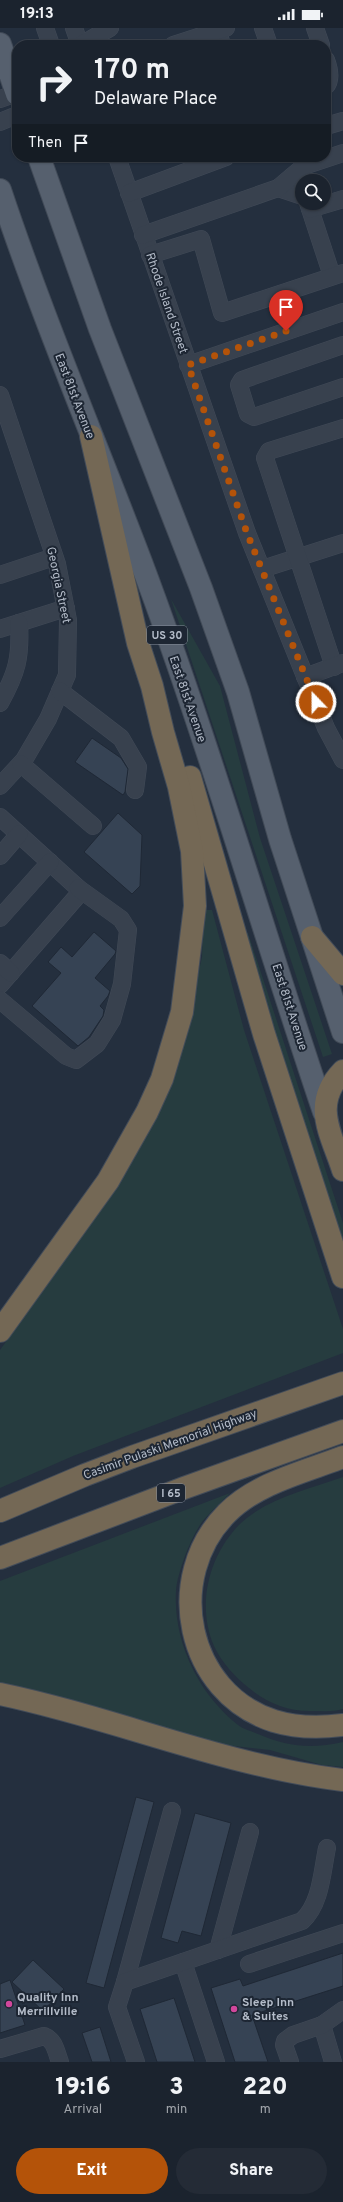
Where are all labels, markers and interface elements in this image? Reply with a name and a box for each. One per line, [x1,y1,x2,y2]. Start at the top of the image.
text: 19:13 [20,5,54,24]
text: 170 m [94,53,170,89]
icon: right [28,56,80,108]
text: Delaware Place [94,88,217,111]
icon: arrive [70,132,92,154]
text: Then [28,134,62,153]
map controls [295,174,331,210]
button: search [295,174,331,210]
street label: Rhode Island Street [141,251,191,356]
pin [269,290,303,331]
icon: arrive [275,296,297,318]
street label: East 81st Avenue [50,351,98,441]
street label: Georgia Street [42,545,74,625]
road number: US 30 [147,626,187,644]
street label: East 81st Avenue [165,654,209,745]
position arrow [295,681,337,723]
street label: East 81st Avenue [267,962,311,1053]
street label: Casimir Pulaski Memorial Highway [81,1406,260,1484]
road number: I 65 [157,1484,185,1502]
place label: Quality Inn Merrillville [17,1990,79,2020]
place label: Sleep Inn & Suites [242,1995,294,2025]
marker: Quality Inn Merrillville [4,1999,14,2009]
marker: Sleep Inn & Suites [229,2004,239,2014]
text: 19:16 [55,2073,111,2103]
text: 3 [169,2073,184,2103]
text: 220 [243,2073,288,2103]
text: Arrival [63,2102,102,2118]
text: min [166,2102,187,2118]
text: m [260,2102,271,2118]
button: Exit [16,2148,168,2194]
button: Share [176,2148,327,2194]

